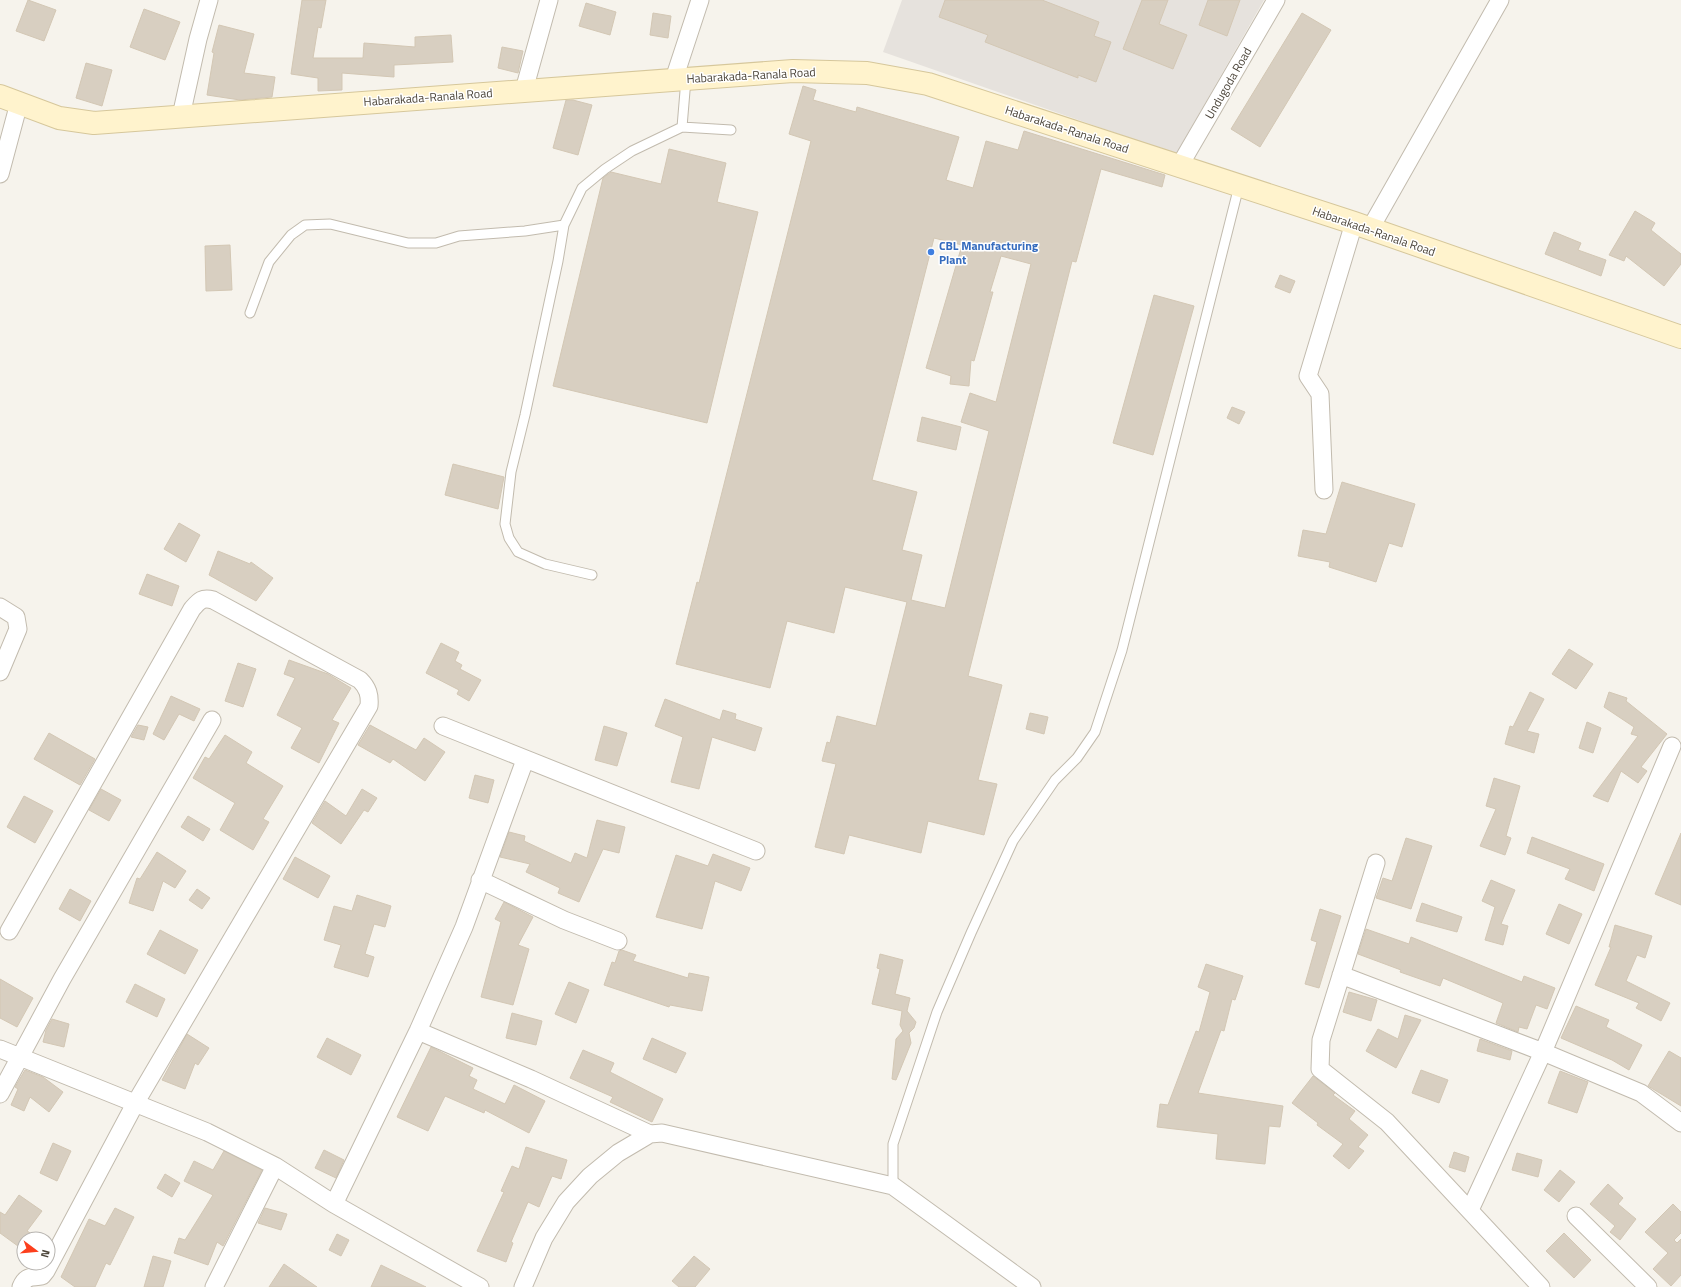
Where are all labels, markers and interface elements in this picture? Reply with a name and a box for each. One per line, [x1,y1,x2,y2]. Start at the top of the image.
street label: Undugoda Road [1200,43,1256,123]
street label: Habarakada-Ranala Road [686,62,816,88]
street label: Habarakada-Ranala Road [363,83,493,111]
street label: Habarakada-Ranala Road [1003,100,1131,158]
street label: Habarakada-Ranala Road [1310,201,1438,261]
place label: CBL Manufacturing Plant [939,236,1039,269]
marker: CBL Manufacturing Plant [926,247,936,257]
north arrow [16,1231,56,1271]
text: N [37,1248,54,1260]

